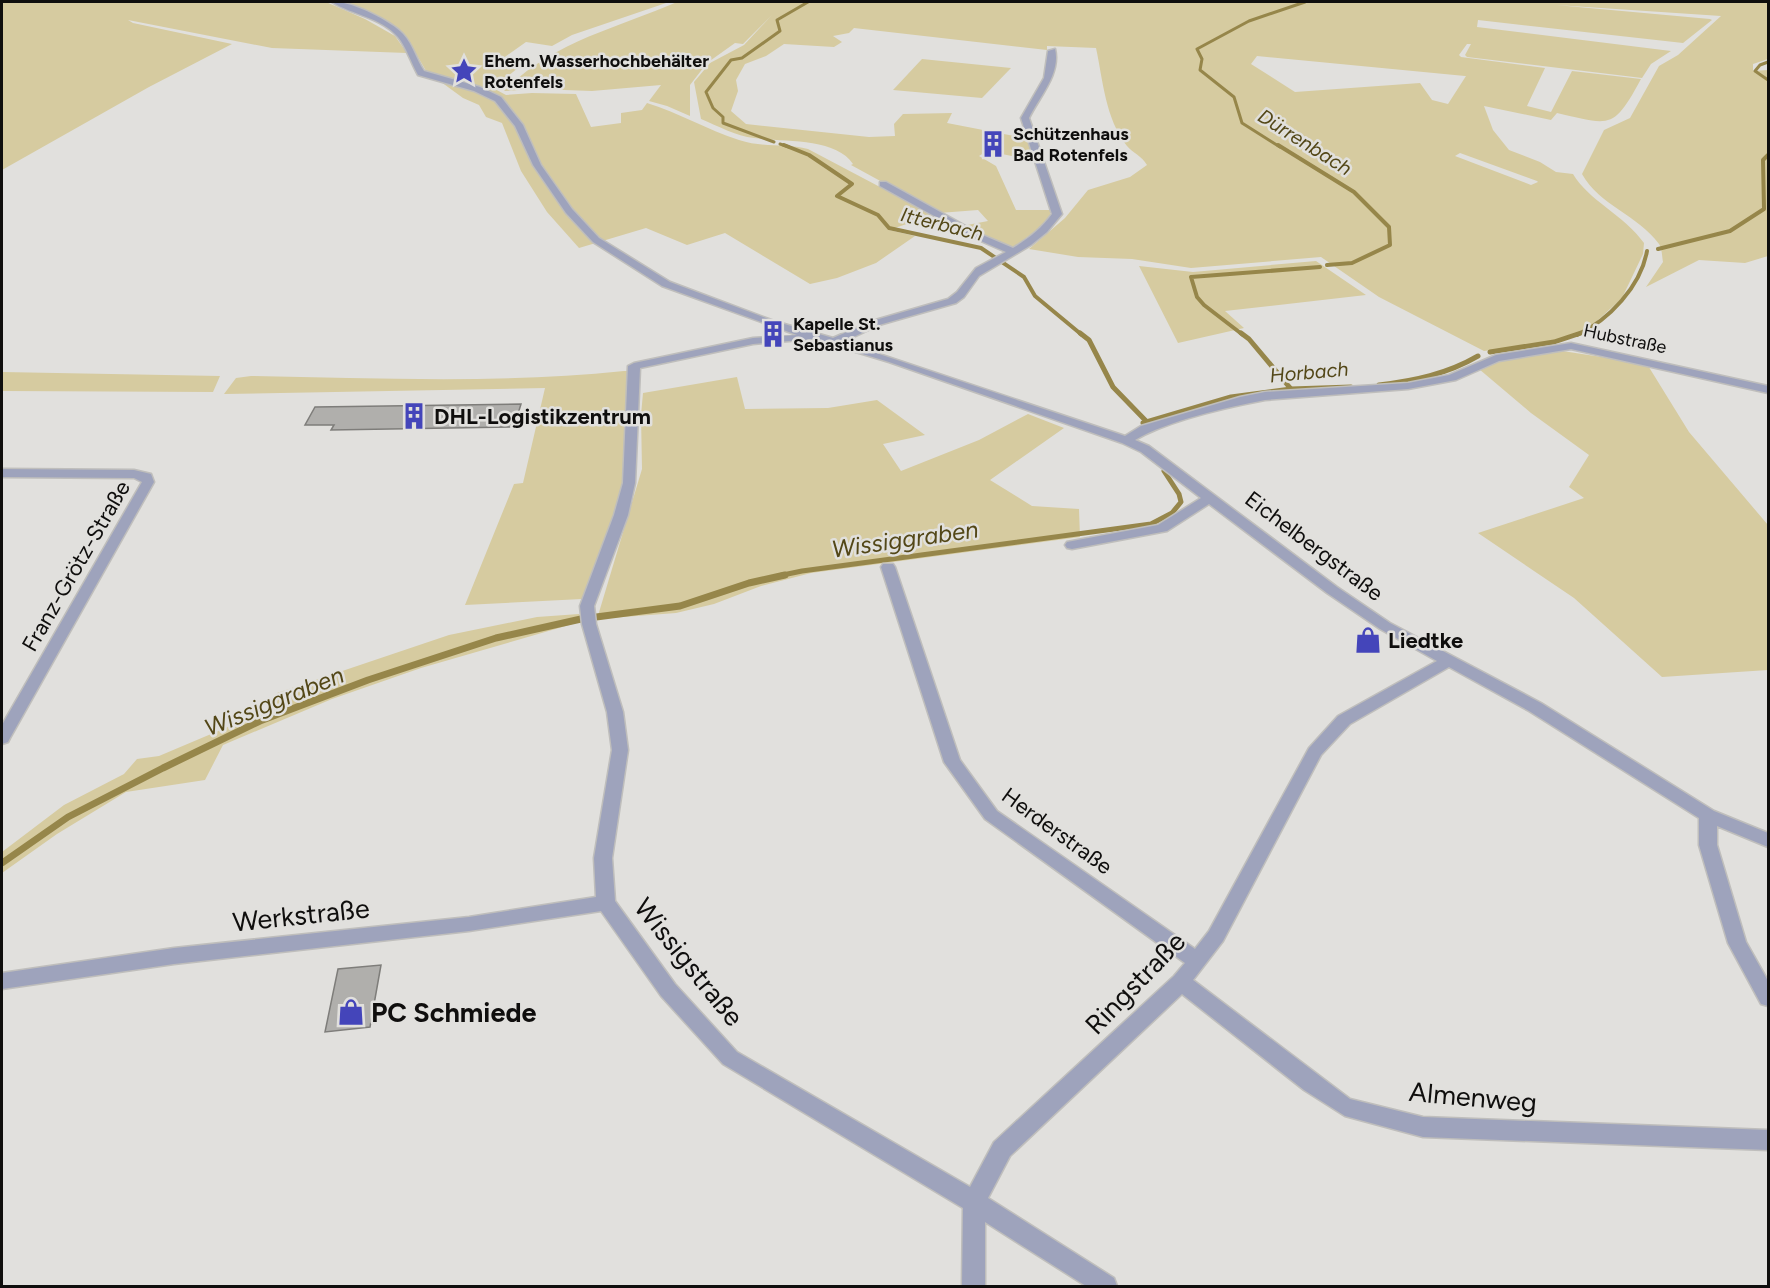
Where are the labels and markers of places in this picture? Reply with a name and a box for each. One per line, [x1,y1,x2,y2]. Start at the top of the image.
place label: Ehem. Wasserhochbehälter Rotenfels [484,50,709,93]
place icon: Ehem. Wasserhochbehälter Rotenfels [449,56,479,86]
place label: Schützenhaus Bad Rotenfels [1013,123,1129,166]
building icon: Schützenhaus Bad Rotenfels [978,129,1008,159]
place label: Kapelle St. Sebastianus [793,313,894,356]
building icon: Kapelle St. Sebastianus [758,319,788,349]
building icon: DHL-Logistikzentrum [399,401,429,431]
place label: DHL-Logistikzentrum [434,403,651,430]
shop icon: Liedtke [1353,625,1383,655]
place label: Liedtke [1388,627,1463,654]
place label: PC Schmiede [371,996,536,1029]
shop icon: PC Schmiede [336,997,366,1027]

